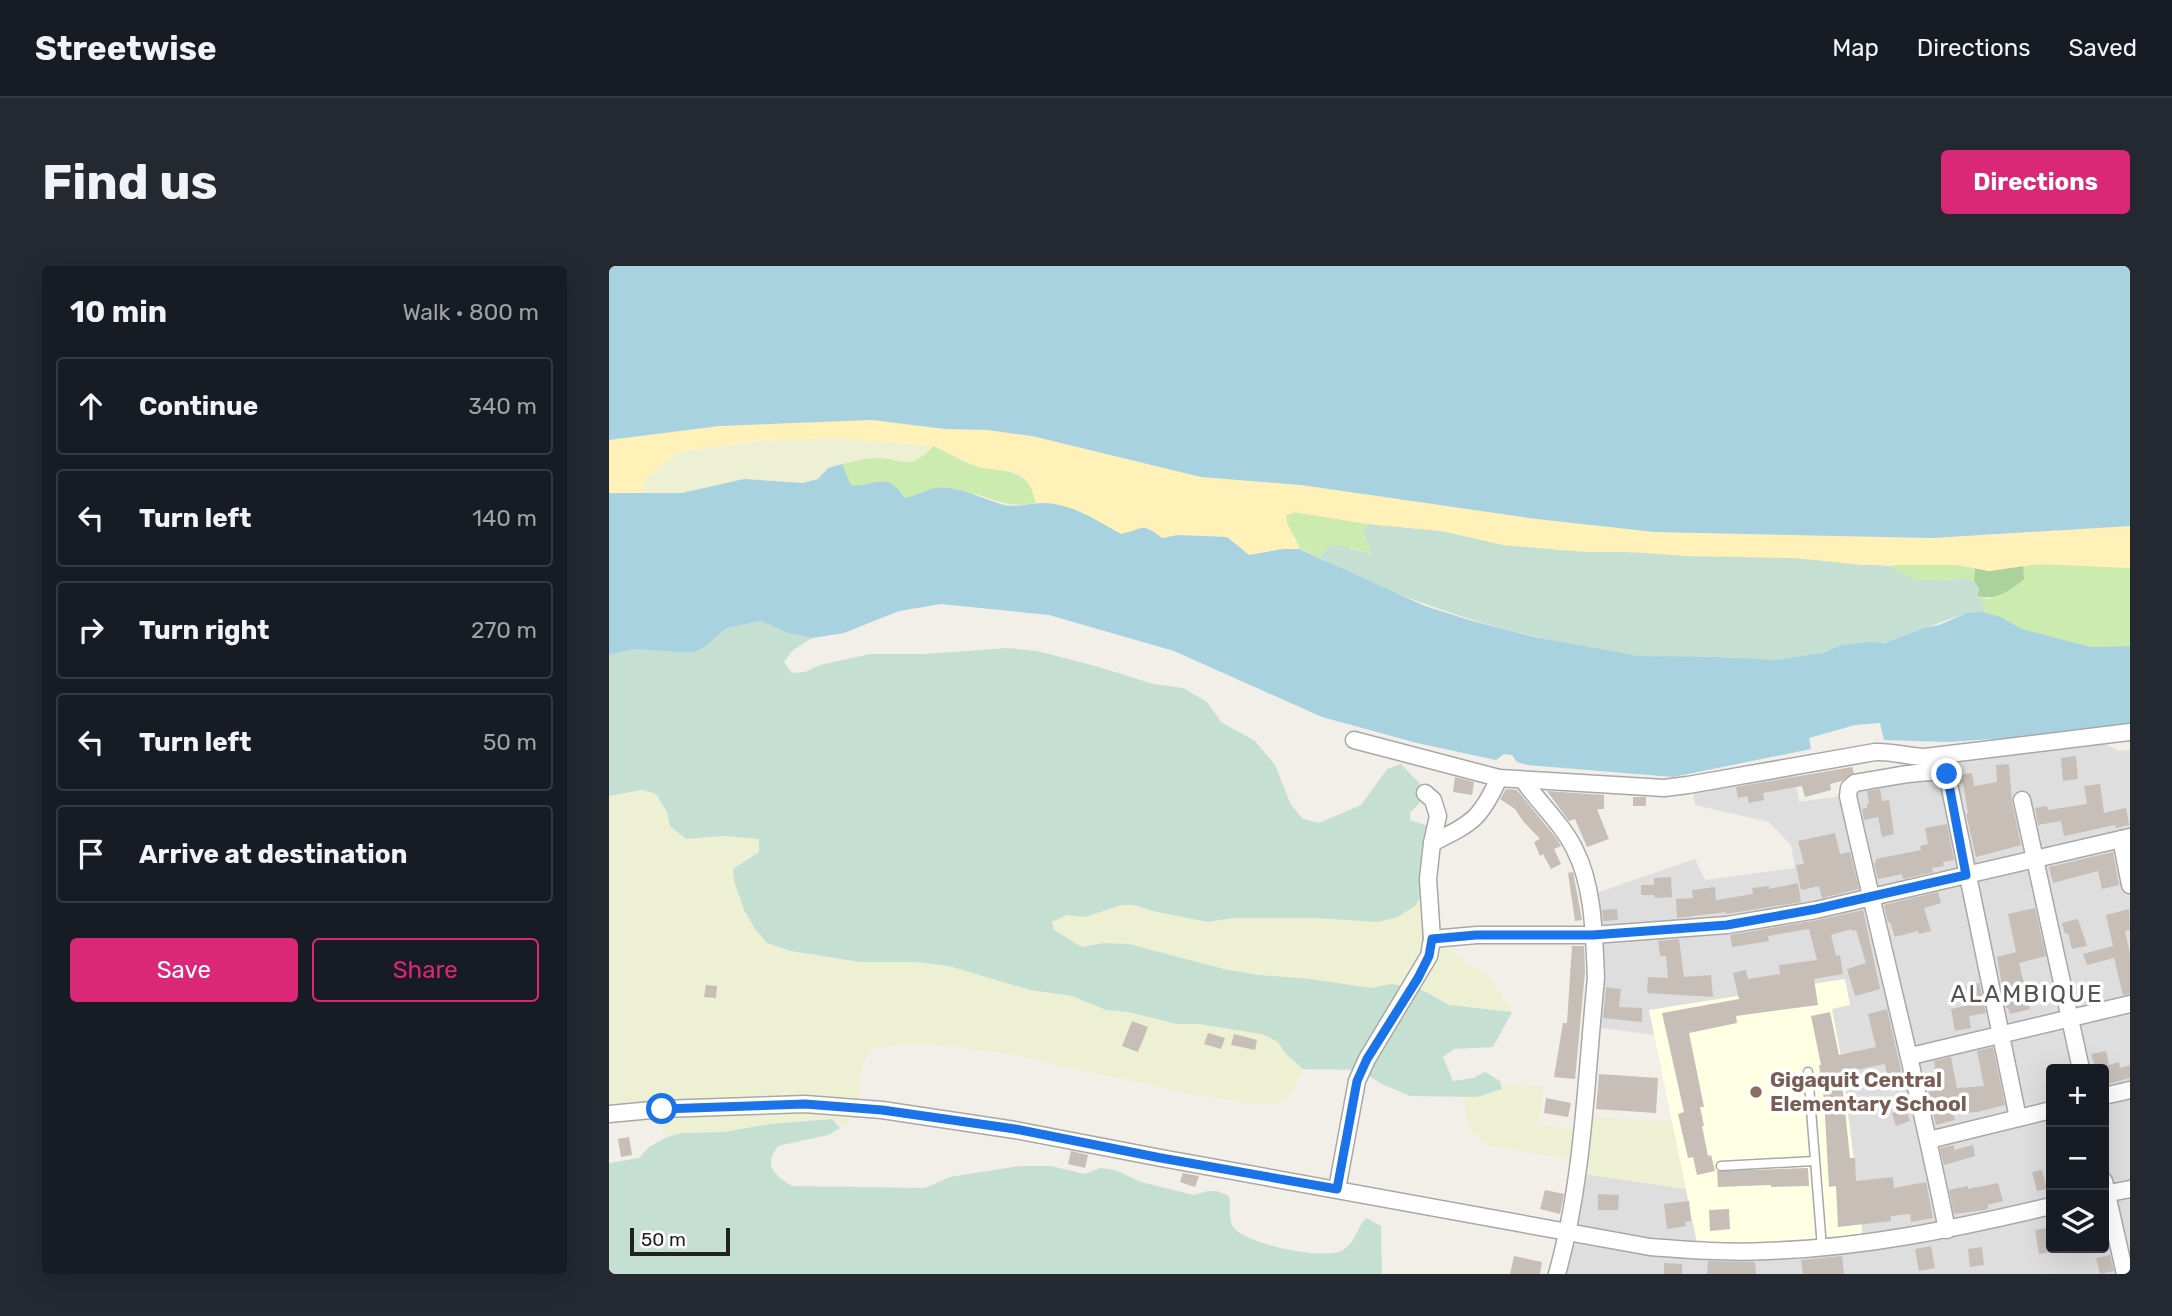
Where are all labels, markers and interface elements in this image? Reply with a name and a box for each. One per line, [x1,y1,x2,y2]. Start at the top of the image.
text: Streetwise [35,29,217,68]
text: Map [1832,34,1879,62]
text: Directions [1917,34,2030,62]
text: Saved [2068,34,2137,62]
button: Directions [1941,150,2130,214]
text: Find us [42,153,218,211]
text: 10 min [70,294,167,330]
text: Walk · 800 m [402,298,539,326]
icon: ahead [72,387,110,425]
text: Continue [139,391,258,422]
text: 340 m [468,392,537,420]
icon: left [72,499,110,537]
text: Turn left [139,503,251,534]
text: 140 m [472,504,537,532]
icon: right [72,611,110,649]
text: Turn right [139,615,269,646]
text: 270 m [471,616,537,644]
icon: left [72,723,110,761]
text: Turn left [139,727,251,758]
text: 50 m [483,728,537,756]
route end [1931,758,1962,789]
icon: arrive [72,835,110,873]
text: Arrive at destination [139,839,407,870]
button: Save [70,938,298,1002]
button: Share [312,938,539,1002]
district label: ALAMBIQUE [1951,980,2103,1008]
map controls [2046,1064,2109,1253]
button: + [2046,1064,2109,1127]
place label: Gigaquit Central Elementary School [1770,1067,1967,1116]
marker: Gigaquit Central Elementary School [1748,1084,1764,1100]
route start [646,1093,677,1124]
button: − [2046,1127,2109,1190]
button: layers [2046,1190,2109,1253]
scale bar [630,1225,730,1257]
text: 50 m [641,1228,686,1251]

